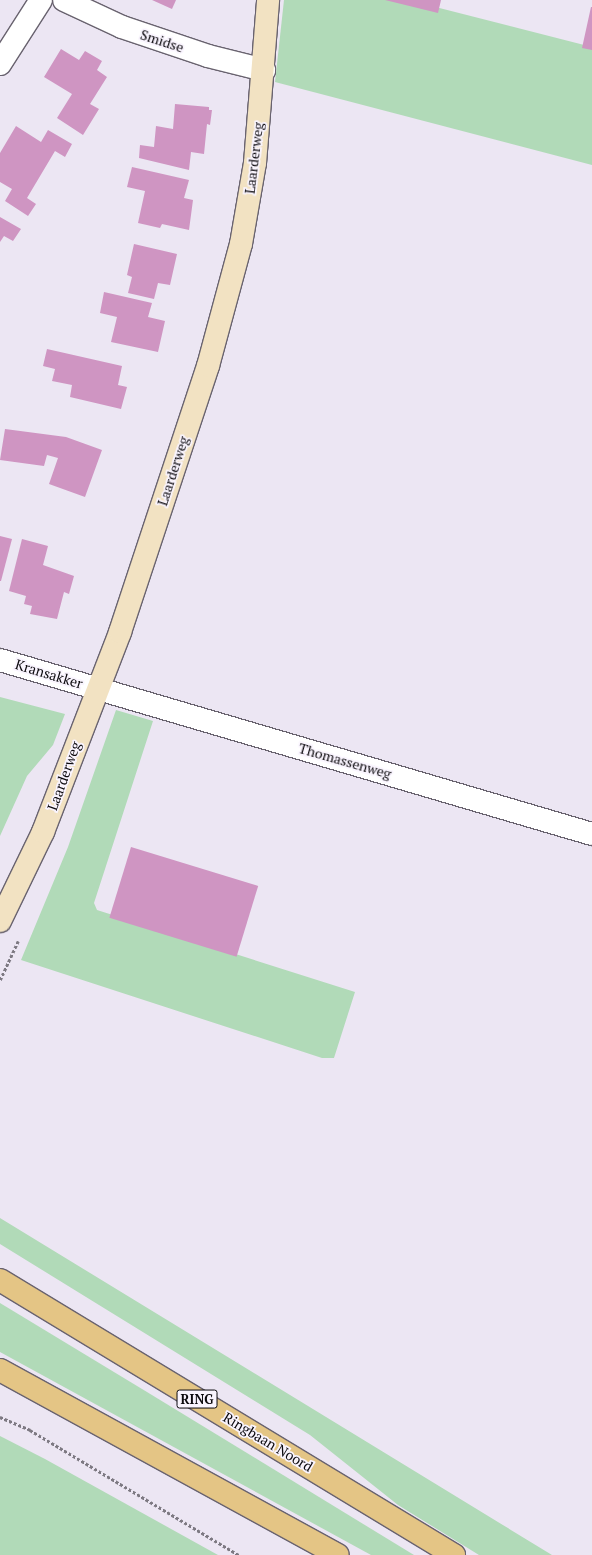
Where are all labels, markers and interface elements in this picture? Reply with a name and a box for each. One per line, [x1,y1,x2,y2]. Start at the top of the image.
street label: Smidse [138,26,186,56]
street label: Laarderweg [241,121,267,195]
street label: Laarderweg [154,434,192,508]
street label: Kransakker [13,656,85,692]
street label: Laarderweg [44,739,84,813]
street label: Thomassenweg [297,740,393,782]
road number: RING [176,1388,218,1410]
street label: Ringbaan Noord [220,1409,316,1475]

